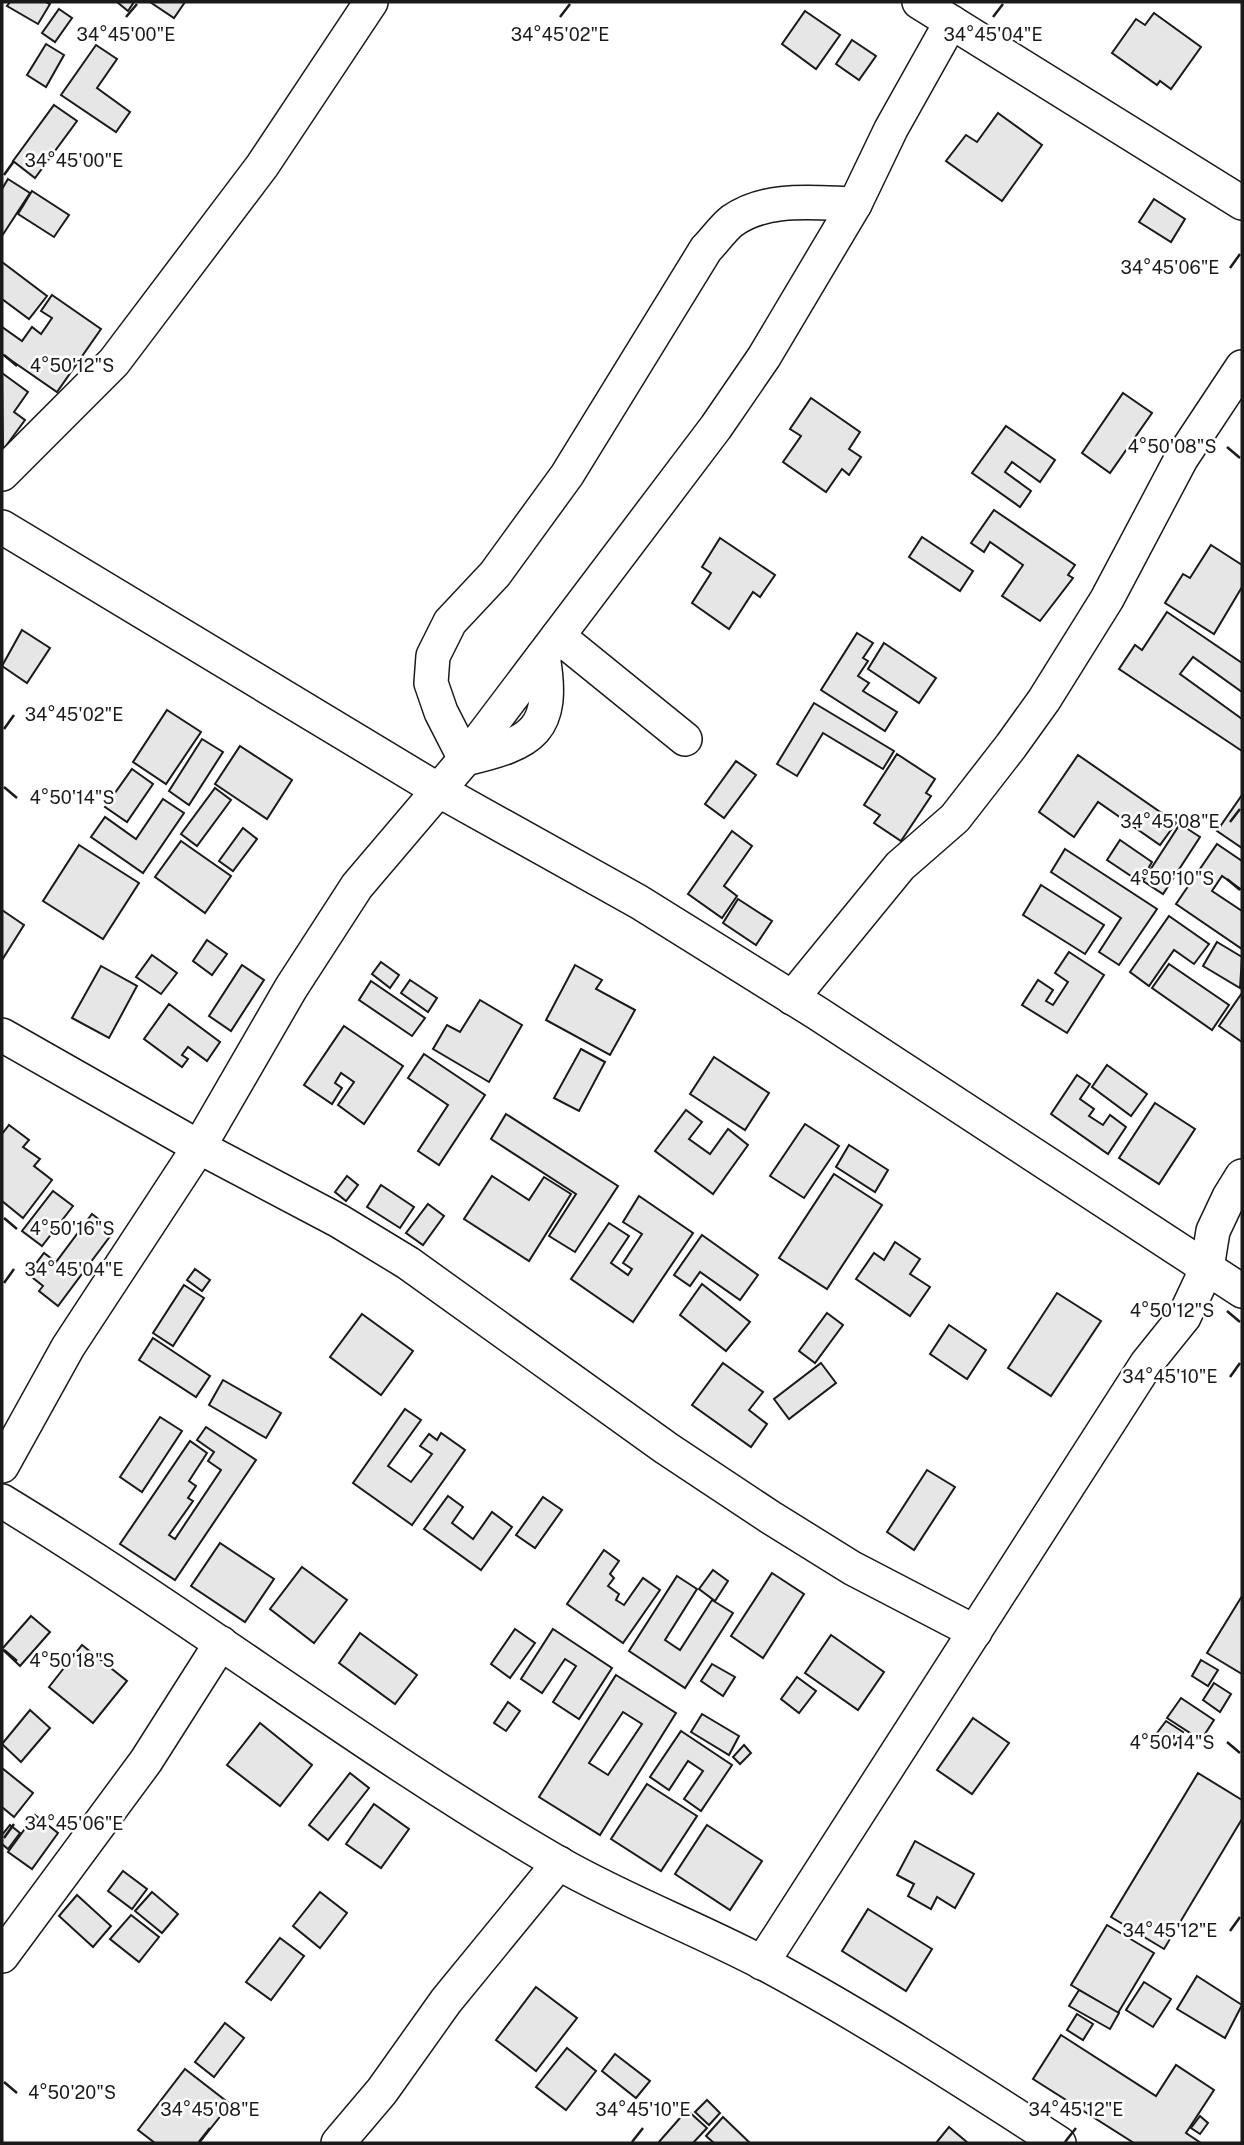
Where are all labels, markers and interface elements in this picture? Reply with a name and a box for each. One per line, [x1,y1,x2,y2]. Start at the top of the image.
text: 34°45'00"E [77,24,175,45]
text: 34°45'02"E [511,24,609,45]
text: 34°45'04"E [943,24,1043,45]
text: 34°45'00"E [25,150,123,171]
text: 34°45'06"E [1120,257,1220,278]
text: 4°50'12"S [30,355,114,376]
text: 4°50'08"S [1128,436,1216,457]
text: 34°45'02"E [25,704,123,725]
text: 4°50'14"S [29,787,115,808]
text: 34°45'08"E [1120,811,1220,832]
text: 4°50'10"S [1130,868,1214,889]
text: 4°50'16"S [30,1218,114,1239]
text: 34°45'04"E [24,1259,124,1280]
text: 4°50'12"S [1130,1300,1214,1321]
text: 34°45'10"E [1122,1366,1218,1387]
text: 4°50'18"S [29,1650,115,1671]
text: 4°50'14"S [1129,1732,1215,1753]
text: 34°45'06"E [24,1813,124,1834]
text: 34°45'12"E [1123,1920,1218,1941]
text: 4°50'20"S [28,2082,116,2103]
text: 34°45'08"E [160,2099,260,2120]
text: 34°45'10"E [595,2099,691,2120]
text: 34°45'12"E [1029,2099,1124,2120]

